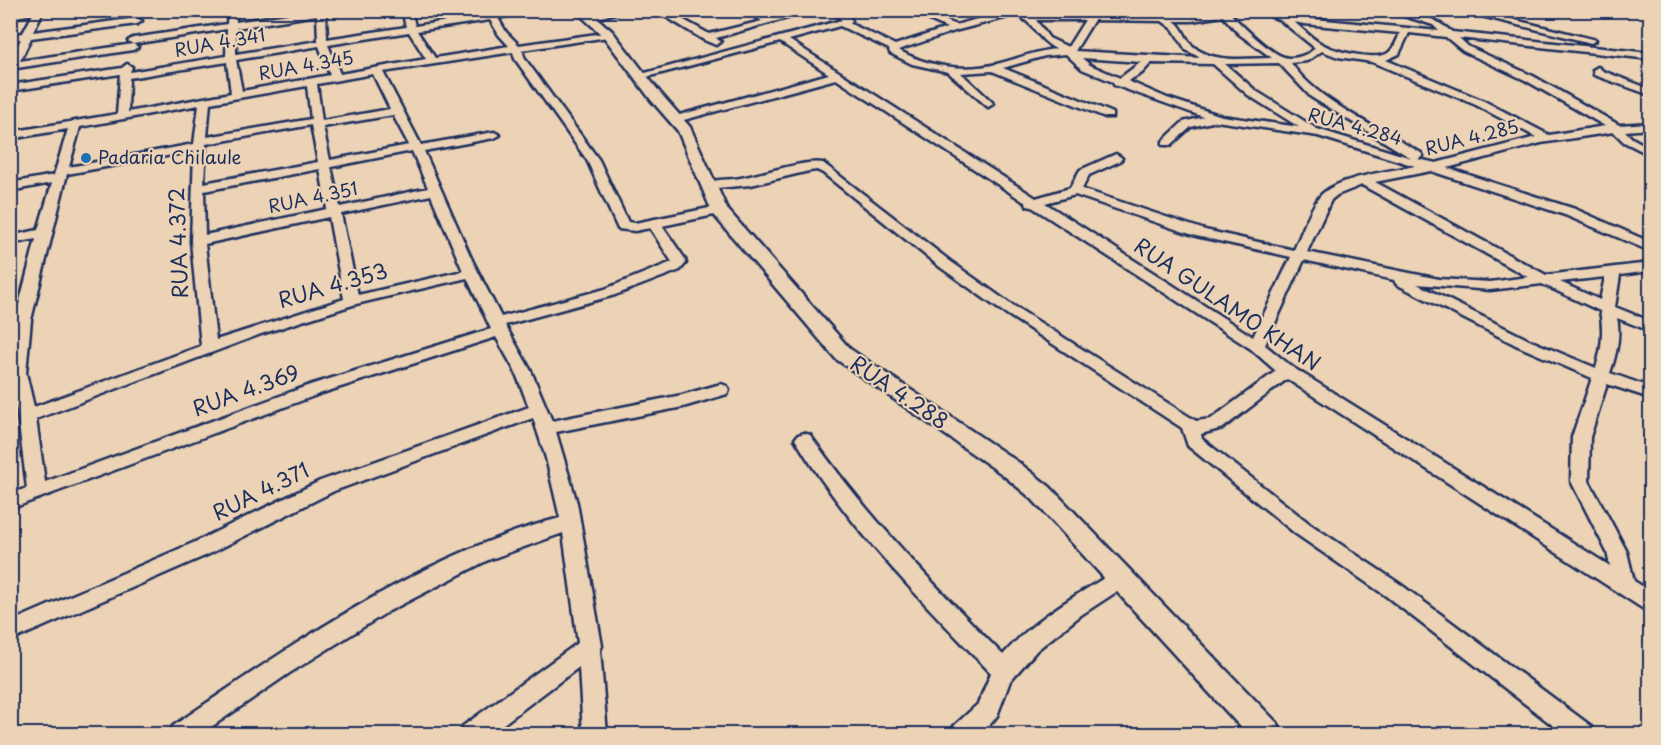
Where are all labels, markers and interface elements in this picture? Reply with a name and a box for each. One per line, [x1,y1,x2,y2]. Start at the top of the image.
street label: RUA 4.341 [172,20,267,63]
street label: RUA 4.345 [256,43,355,86]
street label: RUA 4.284 [1305,100,1406,151]
street label: RUA 4.285 [1422,112,1521,161]
place label: Padaria Chilaule [98,143,242,170]
marker: Padaria Chilaule [79,151,93,165]
street label: RUA 4.351 [265,174,360,219]
street label: RUA 4.372 [159,187,195,299]
street label: RUA GULAMO KHAN [1128,229,1328,378]
street label: RUA 4.353 [274,253,391,315]
street label: RUA 4.288 [844,347,956,436]
street label: RUA 4.369 [187,355,303,423]
street label: RUA 4.371 [206,453,314,527]

